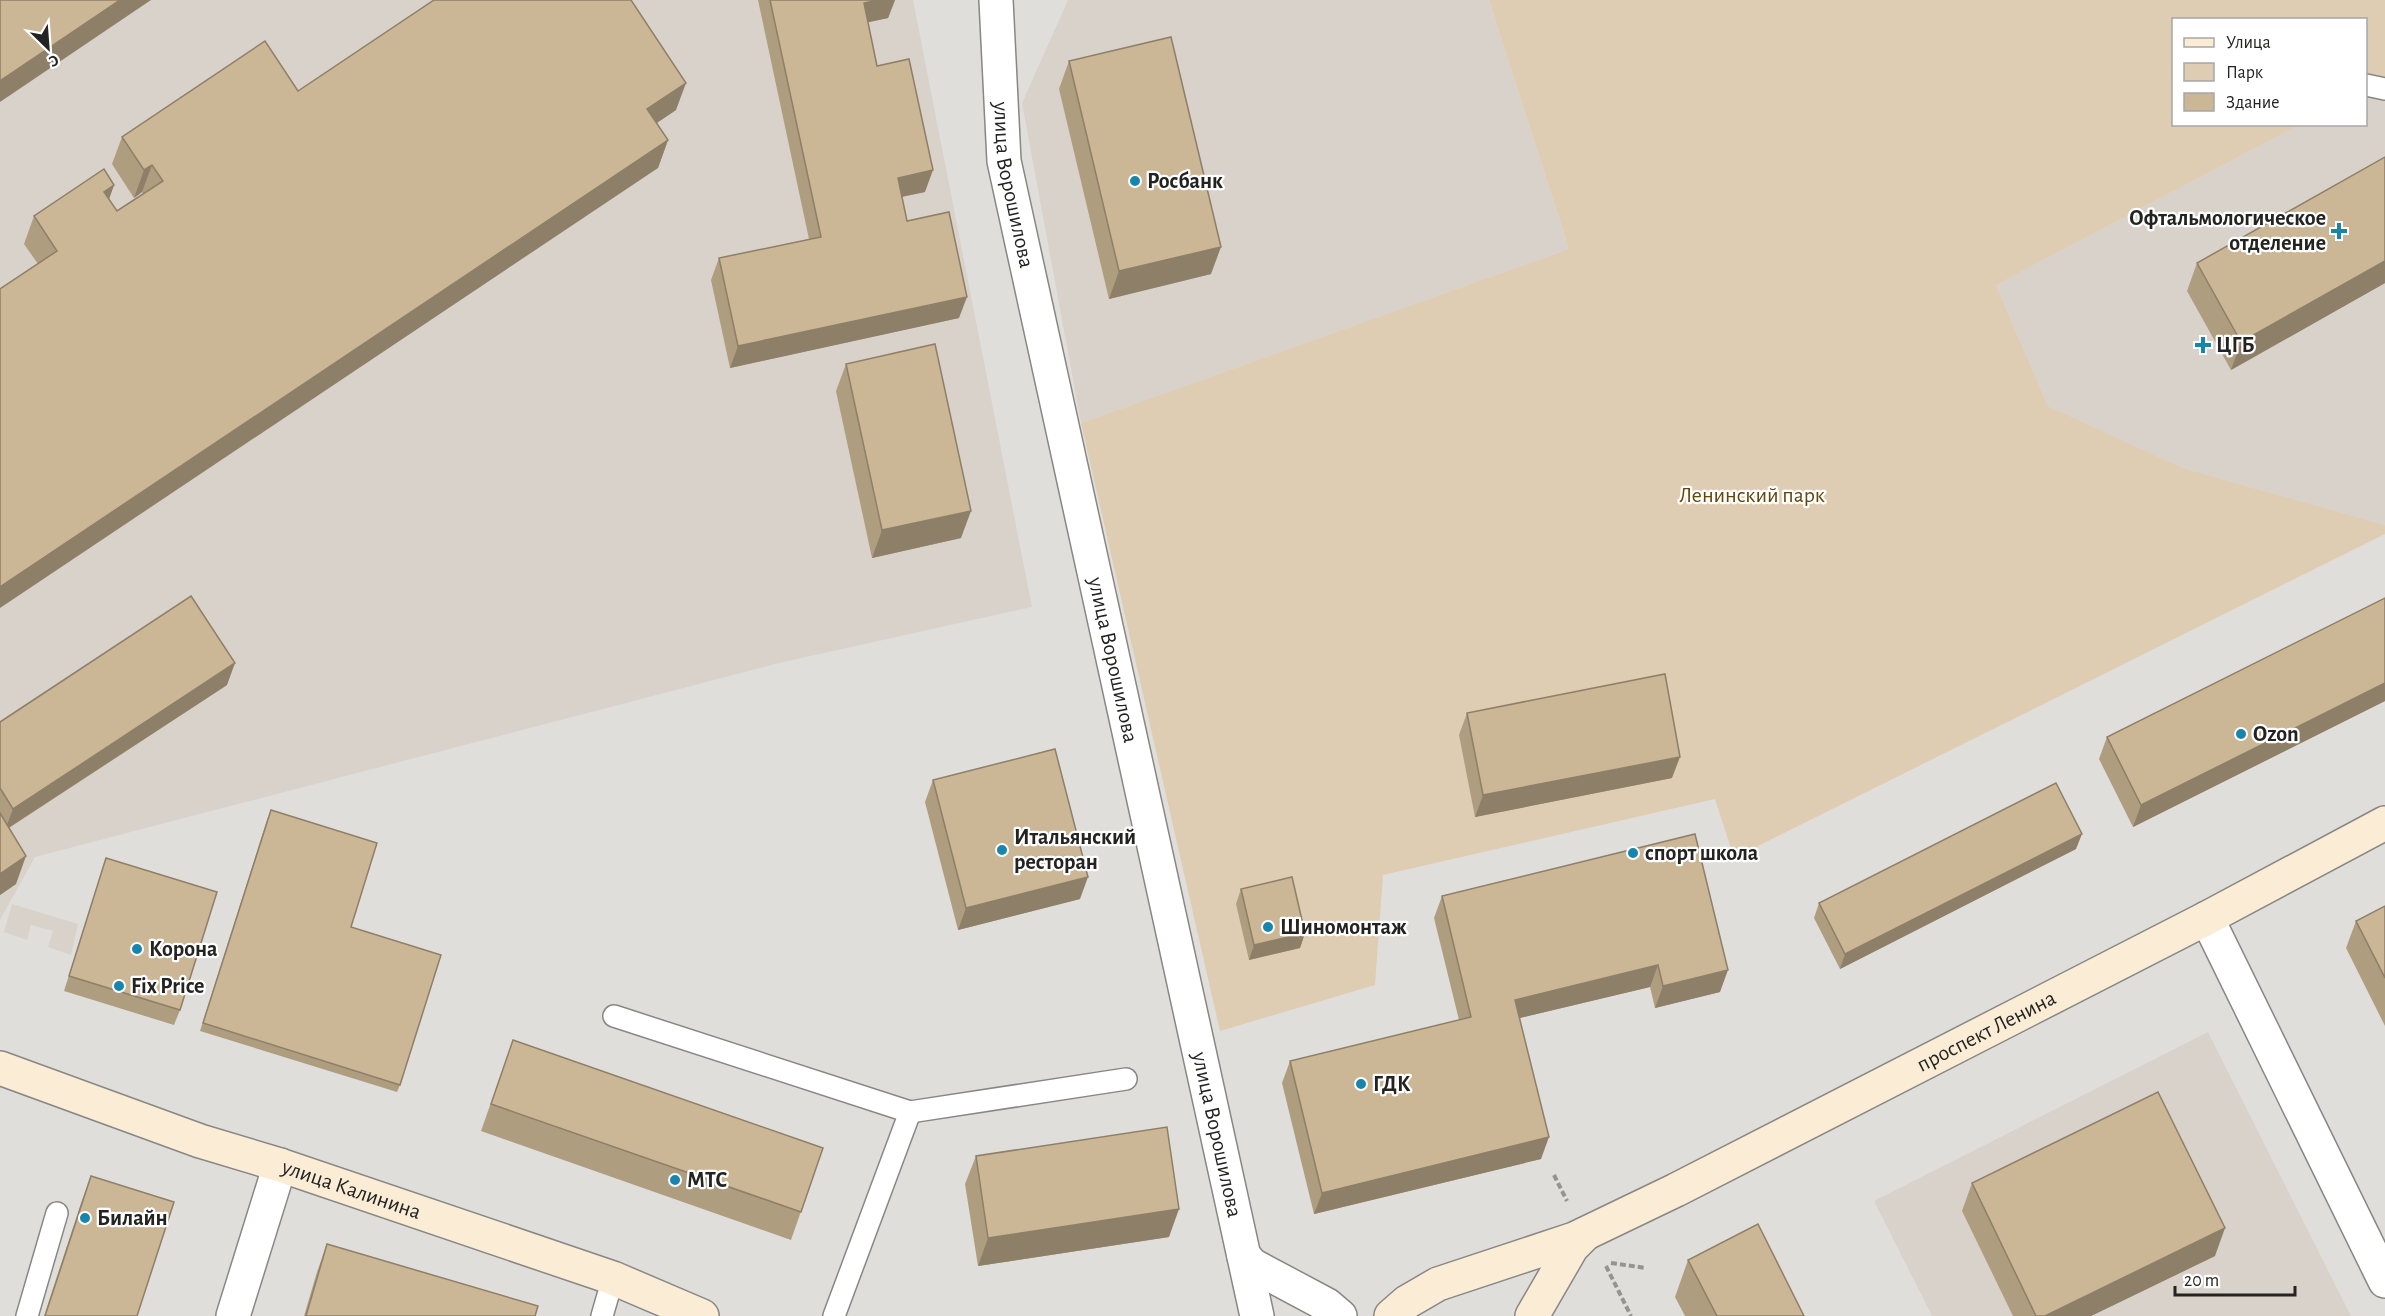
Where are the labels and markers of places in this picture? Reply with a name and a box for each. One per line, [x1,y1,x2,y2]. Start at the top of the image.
place label: Росбанк [1147,170,1223,192]
marker: Росбанк [1128,174,1142,188]
place label: Офтальмологическое отделение [2129,207,2326,254]
marker: Офтальмологическое отделение [2330,222,2348,240]
place label: ЦГБ [2216,334,2255,356]
marker: ЦГБ [2194,336,2212,354]
place label: Ozon [2253,723,2299,745]
marker: Ozon [2234,727,2248,741]
place label: Итальянский ресторан [1014,826,1136,873]
place label: спорт школа [1645,842,1758,864]
marker: Итальянский ресторан [995,843,1009,857]
marker: спорт школа [1626,846,1640,860]
place label: Шиномонтаж [1280,916,1407,938]
marker: Шиномонтаж [1261,920,1275,934]
place label: Корона [149,938,218,960]
marker: Корона [130,942,144,956]
place label: Fix Price [131,975,205,997]
marker: Fix Price [112,979,126,993]
place label: ГДК [1373,1073,1411,1095]
marker: ГДК [1354,1077,1368,1091]
place label: МТС [687,1169,727,1191]
marker: МТС [668,1173,682,1187]
place label: Билайн [97,1207,168,1229]
marker: Билайн [78,1211,92,1225]

